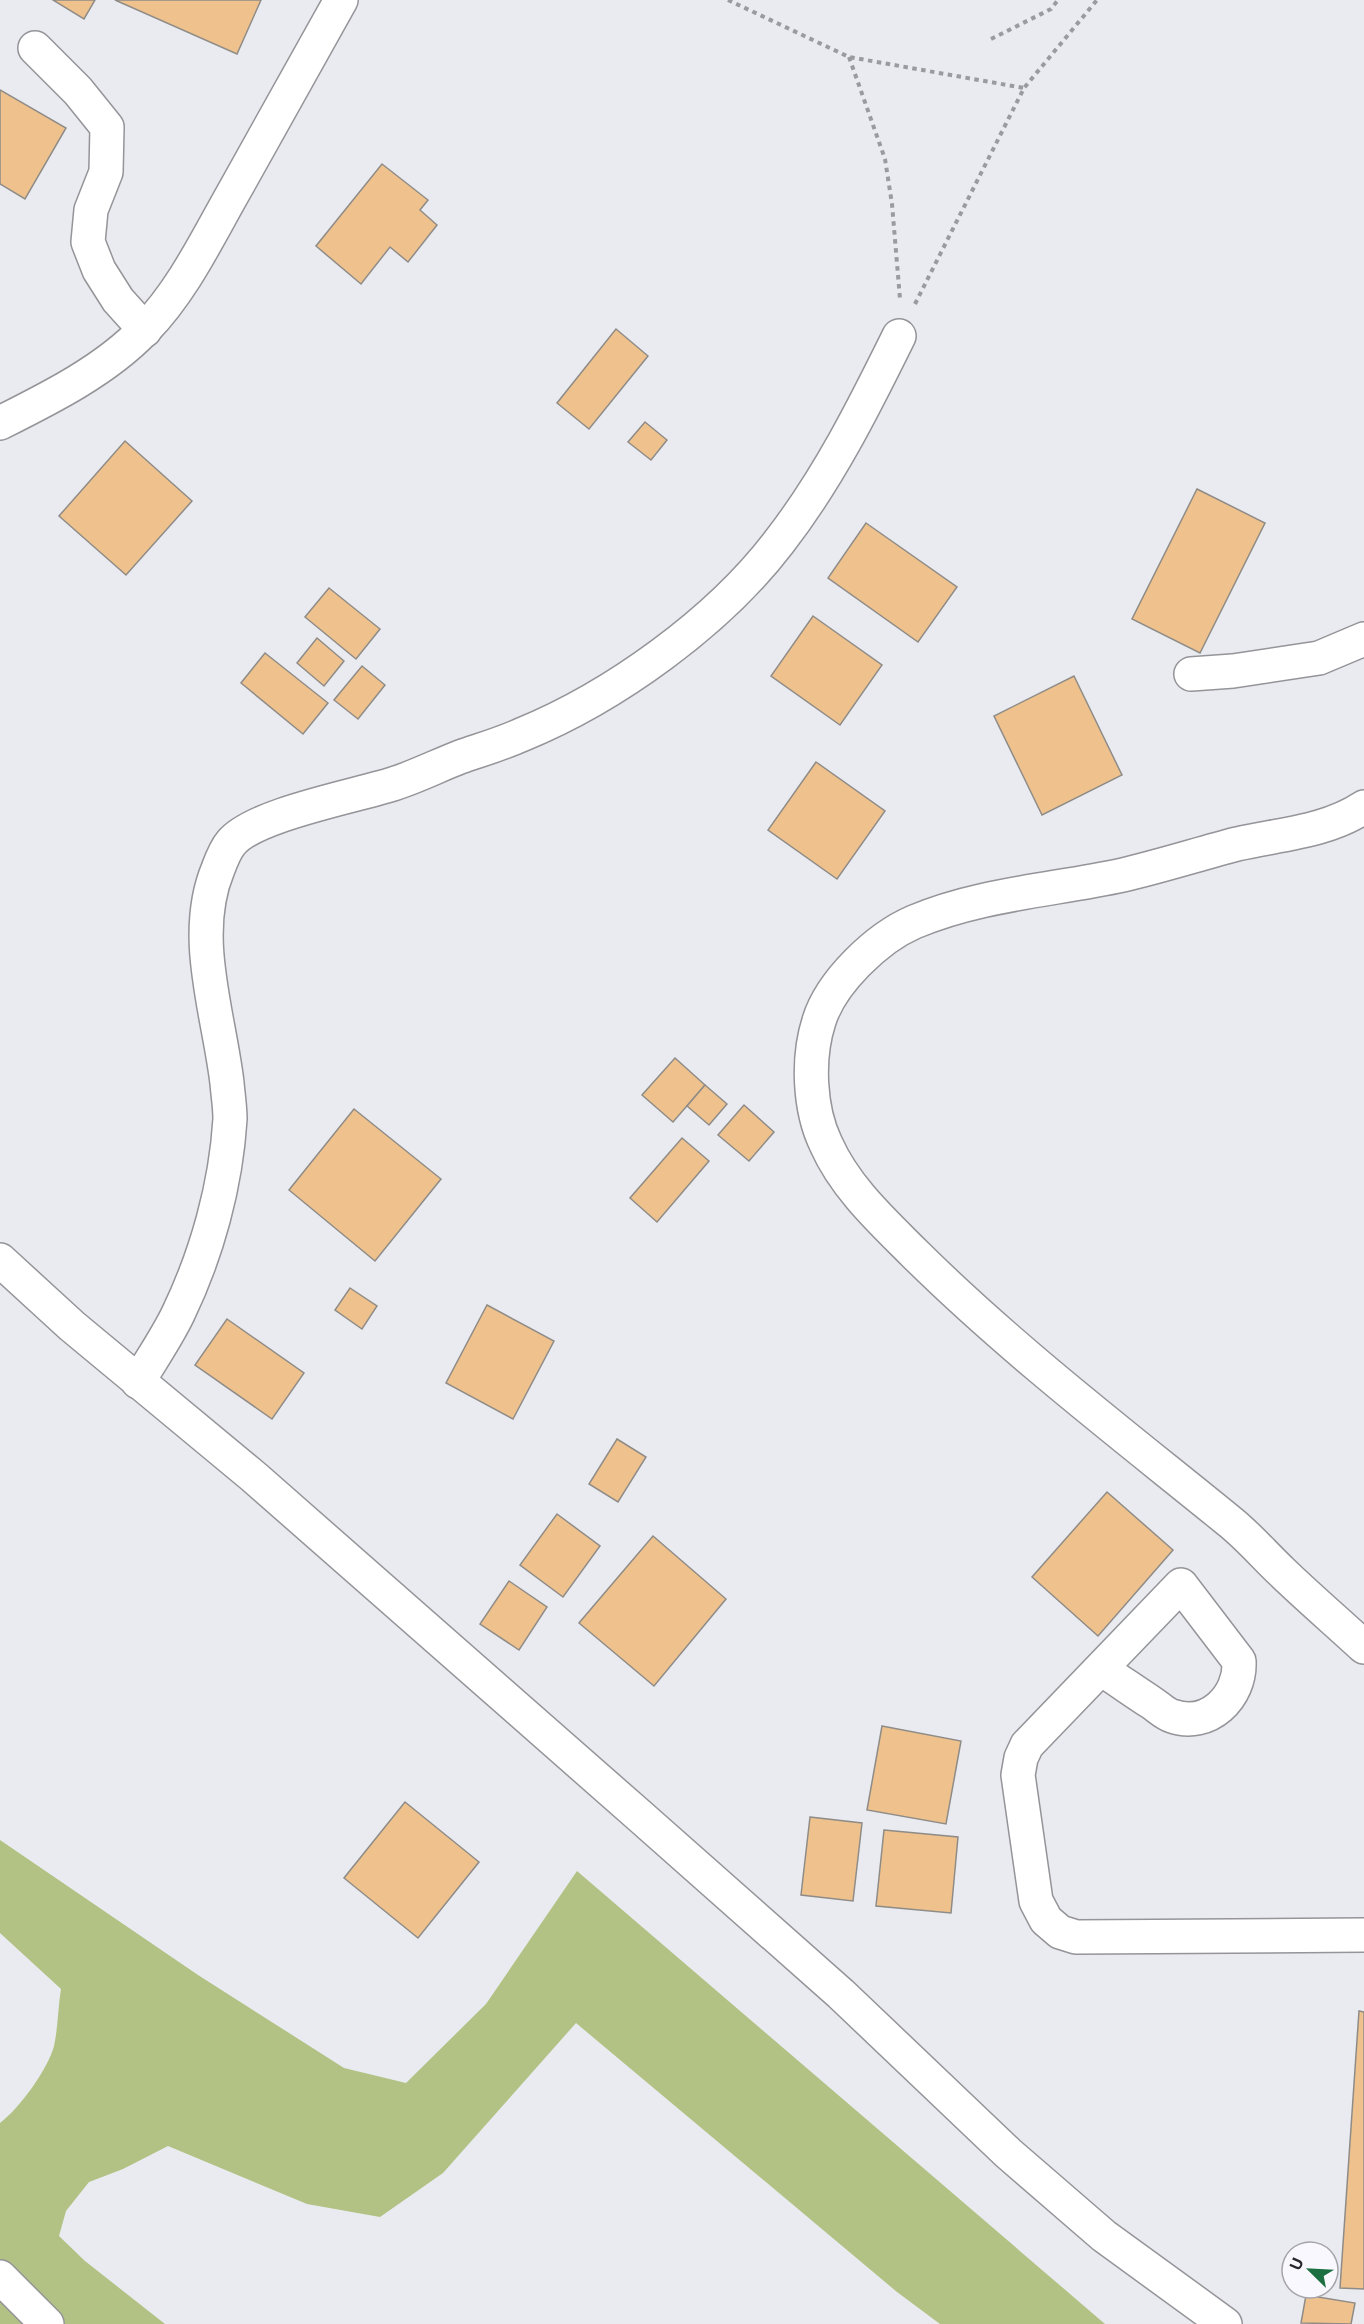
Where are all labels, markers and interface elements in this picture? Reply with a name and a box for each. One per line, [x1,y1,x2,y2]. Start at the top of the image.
north arrow [1280,2240,1340,2300]
text: U [1284,2254,1309,2274]

